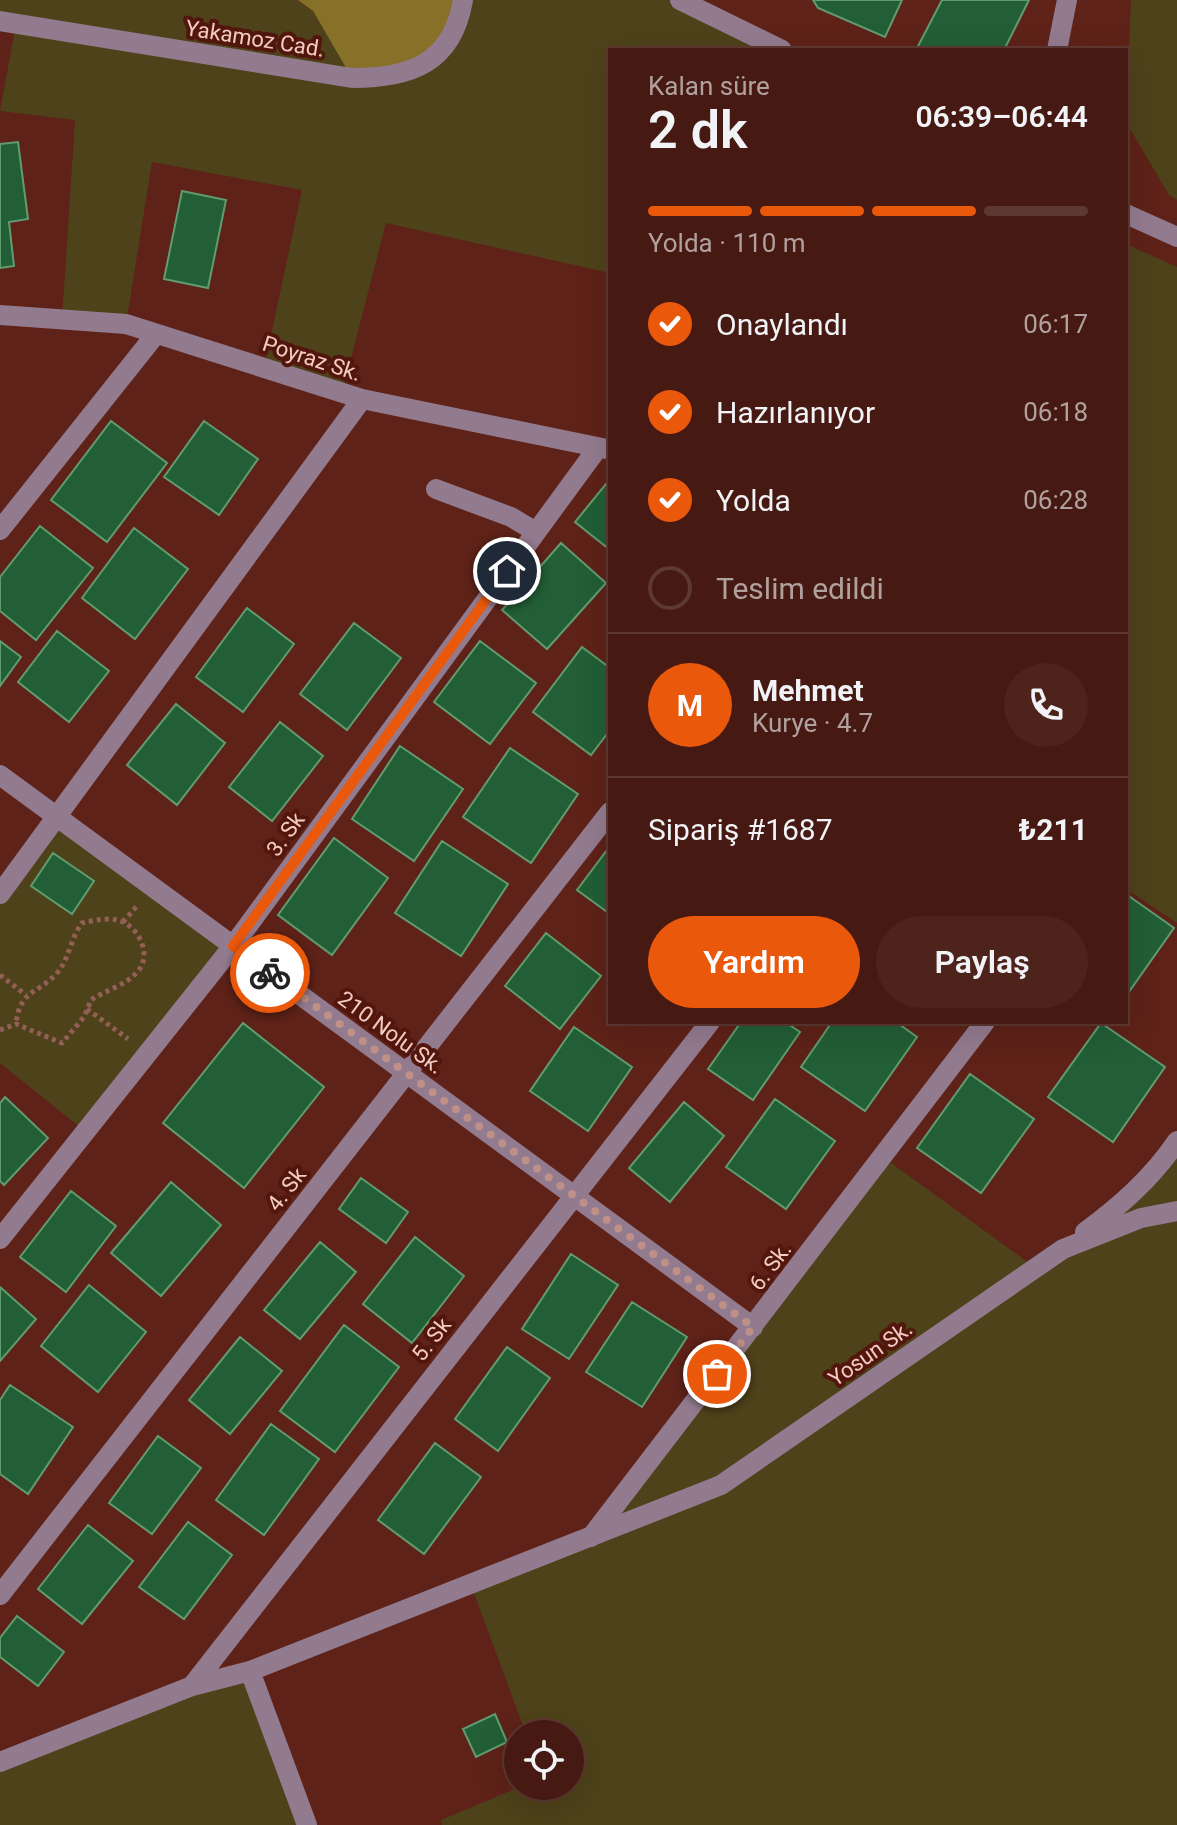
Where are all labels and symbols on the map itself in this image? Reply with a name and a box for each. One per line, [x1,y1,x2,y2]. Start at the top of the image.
street label: Yakamoz Cad. [184,15,326,62]
street label: Poyraz Sk. [260,331,364,386]
pin [473,537,541,605]
street label: 3. Sk [261,807,310,861]
courier [230,933,310,1013]
street label: 210 Nolu Sk. [333,986,448,1079]
street label: 4. Sk [262,1162,311,1216]
street label: 6. Sk. [744,1237,797,1295]
street label: 5. Sk [407,1312,456,1366]
street label: Yosun Sk. [824,1316,917,1391]
pin [683,1340,751,1408]

